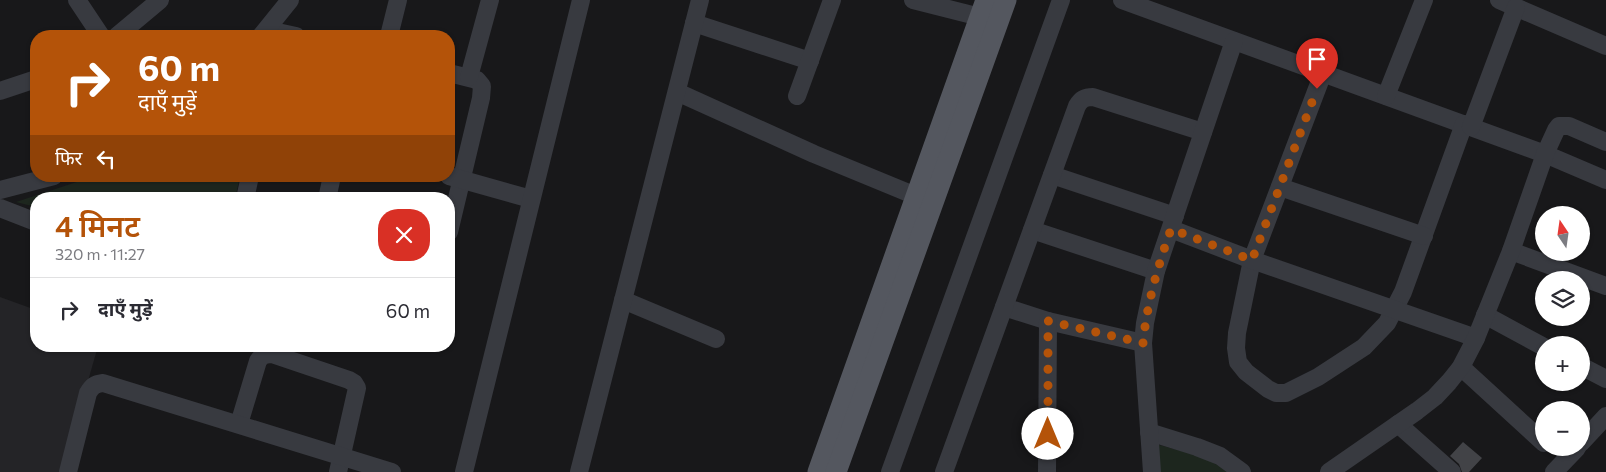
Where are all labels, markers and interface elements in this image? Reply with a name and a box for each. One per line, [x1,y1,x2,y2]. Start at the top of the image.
pin [1296,38,1338,89]
text: 60 m [138,45,220,88]
icon: arrive [1303,45,1331,73]
icon: right [55,50,120,115]
text: दाएँ मुड़ें [138,88,197,115]
icon: left [92,145,120,173]
text: फिर [55,146,82,169]
text: 4 मिनट [55,206,140,243]
north arrow [1535,206,1590,261]
map controls [1535,206,1590,456]
button: close [378,209,430,261]
text: 320 m · 11:27 [55,244,145,263]
button: layers [1535,271,1590,326]
icon: right [55,296,83,324]
text: दाएँ मुड़ें [98,297,153,320]
text: 60 m [386,299,430,322]
button: + [1535,336,1590,391]
button: − [1535,401,1590,456]
position arrow [1021,407,1073,459]

